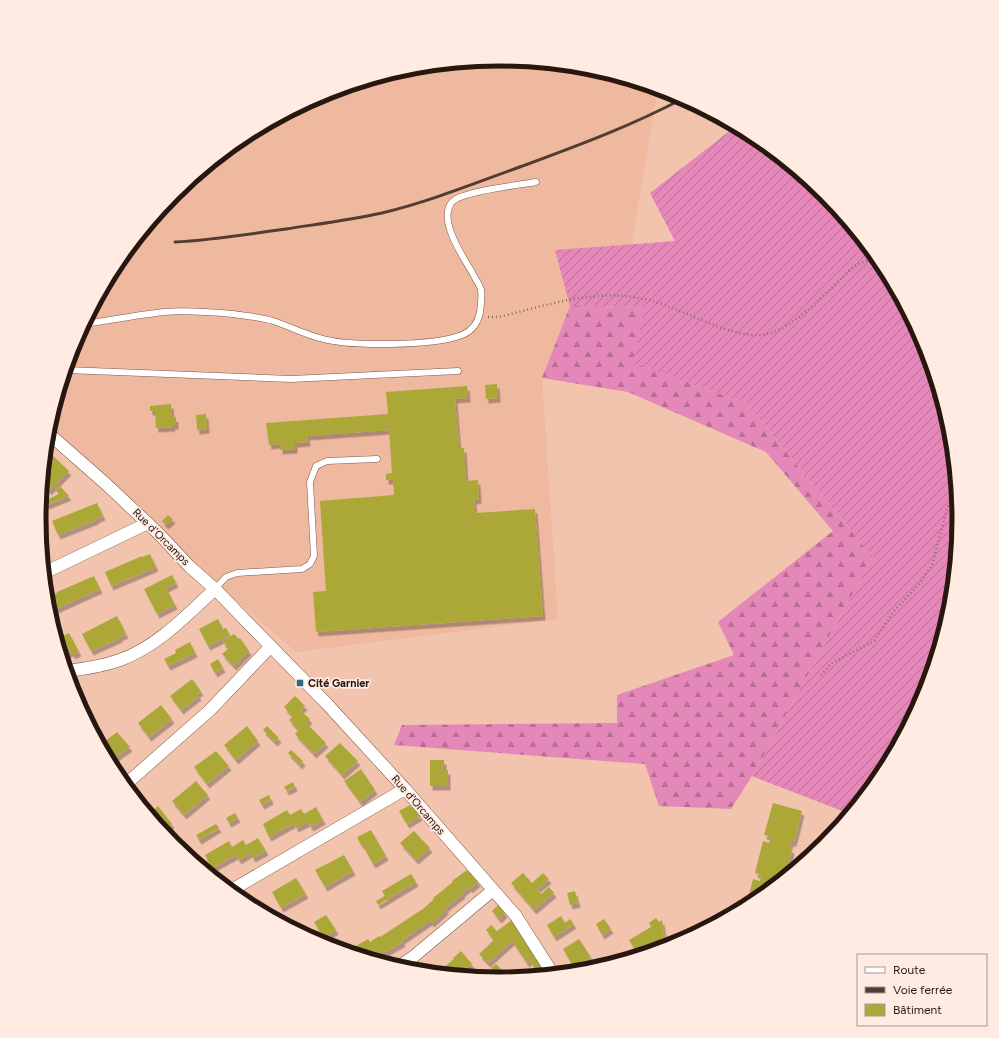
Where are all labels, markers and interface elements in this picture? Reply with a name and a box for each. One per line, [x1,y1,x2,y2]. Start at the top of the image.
street label: Rue d'Orcamps [130,506,192,568]
place label: Cité Garnier [308,677,370,690]
marker: Cité Garnier [295,678,305,688]
street label: Rue d'Orcamps [388,772,448,838]
legend [857,954,987,1026]
text: Route [893,963,926,977]
text: Voie ferrée [893,983,953,997]
text: Bâtiment [893,1003,942,1017]

